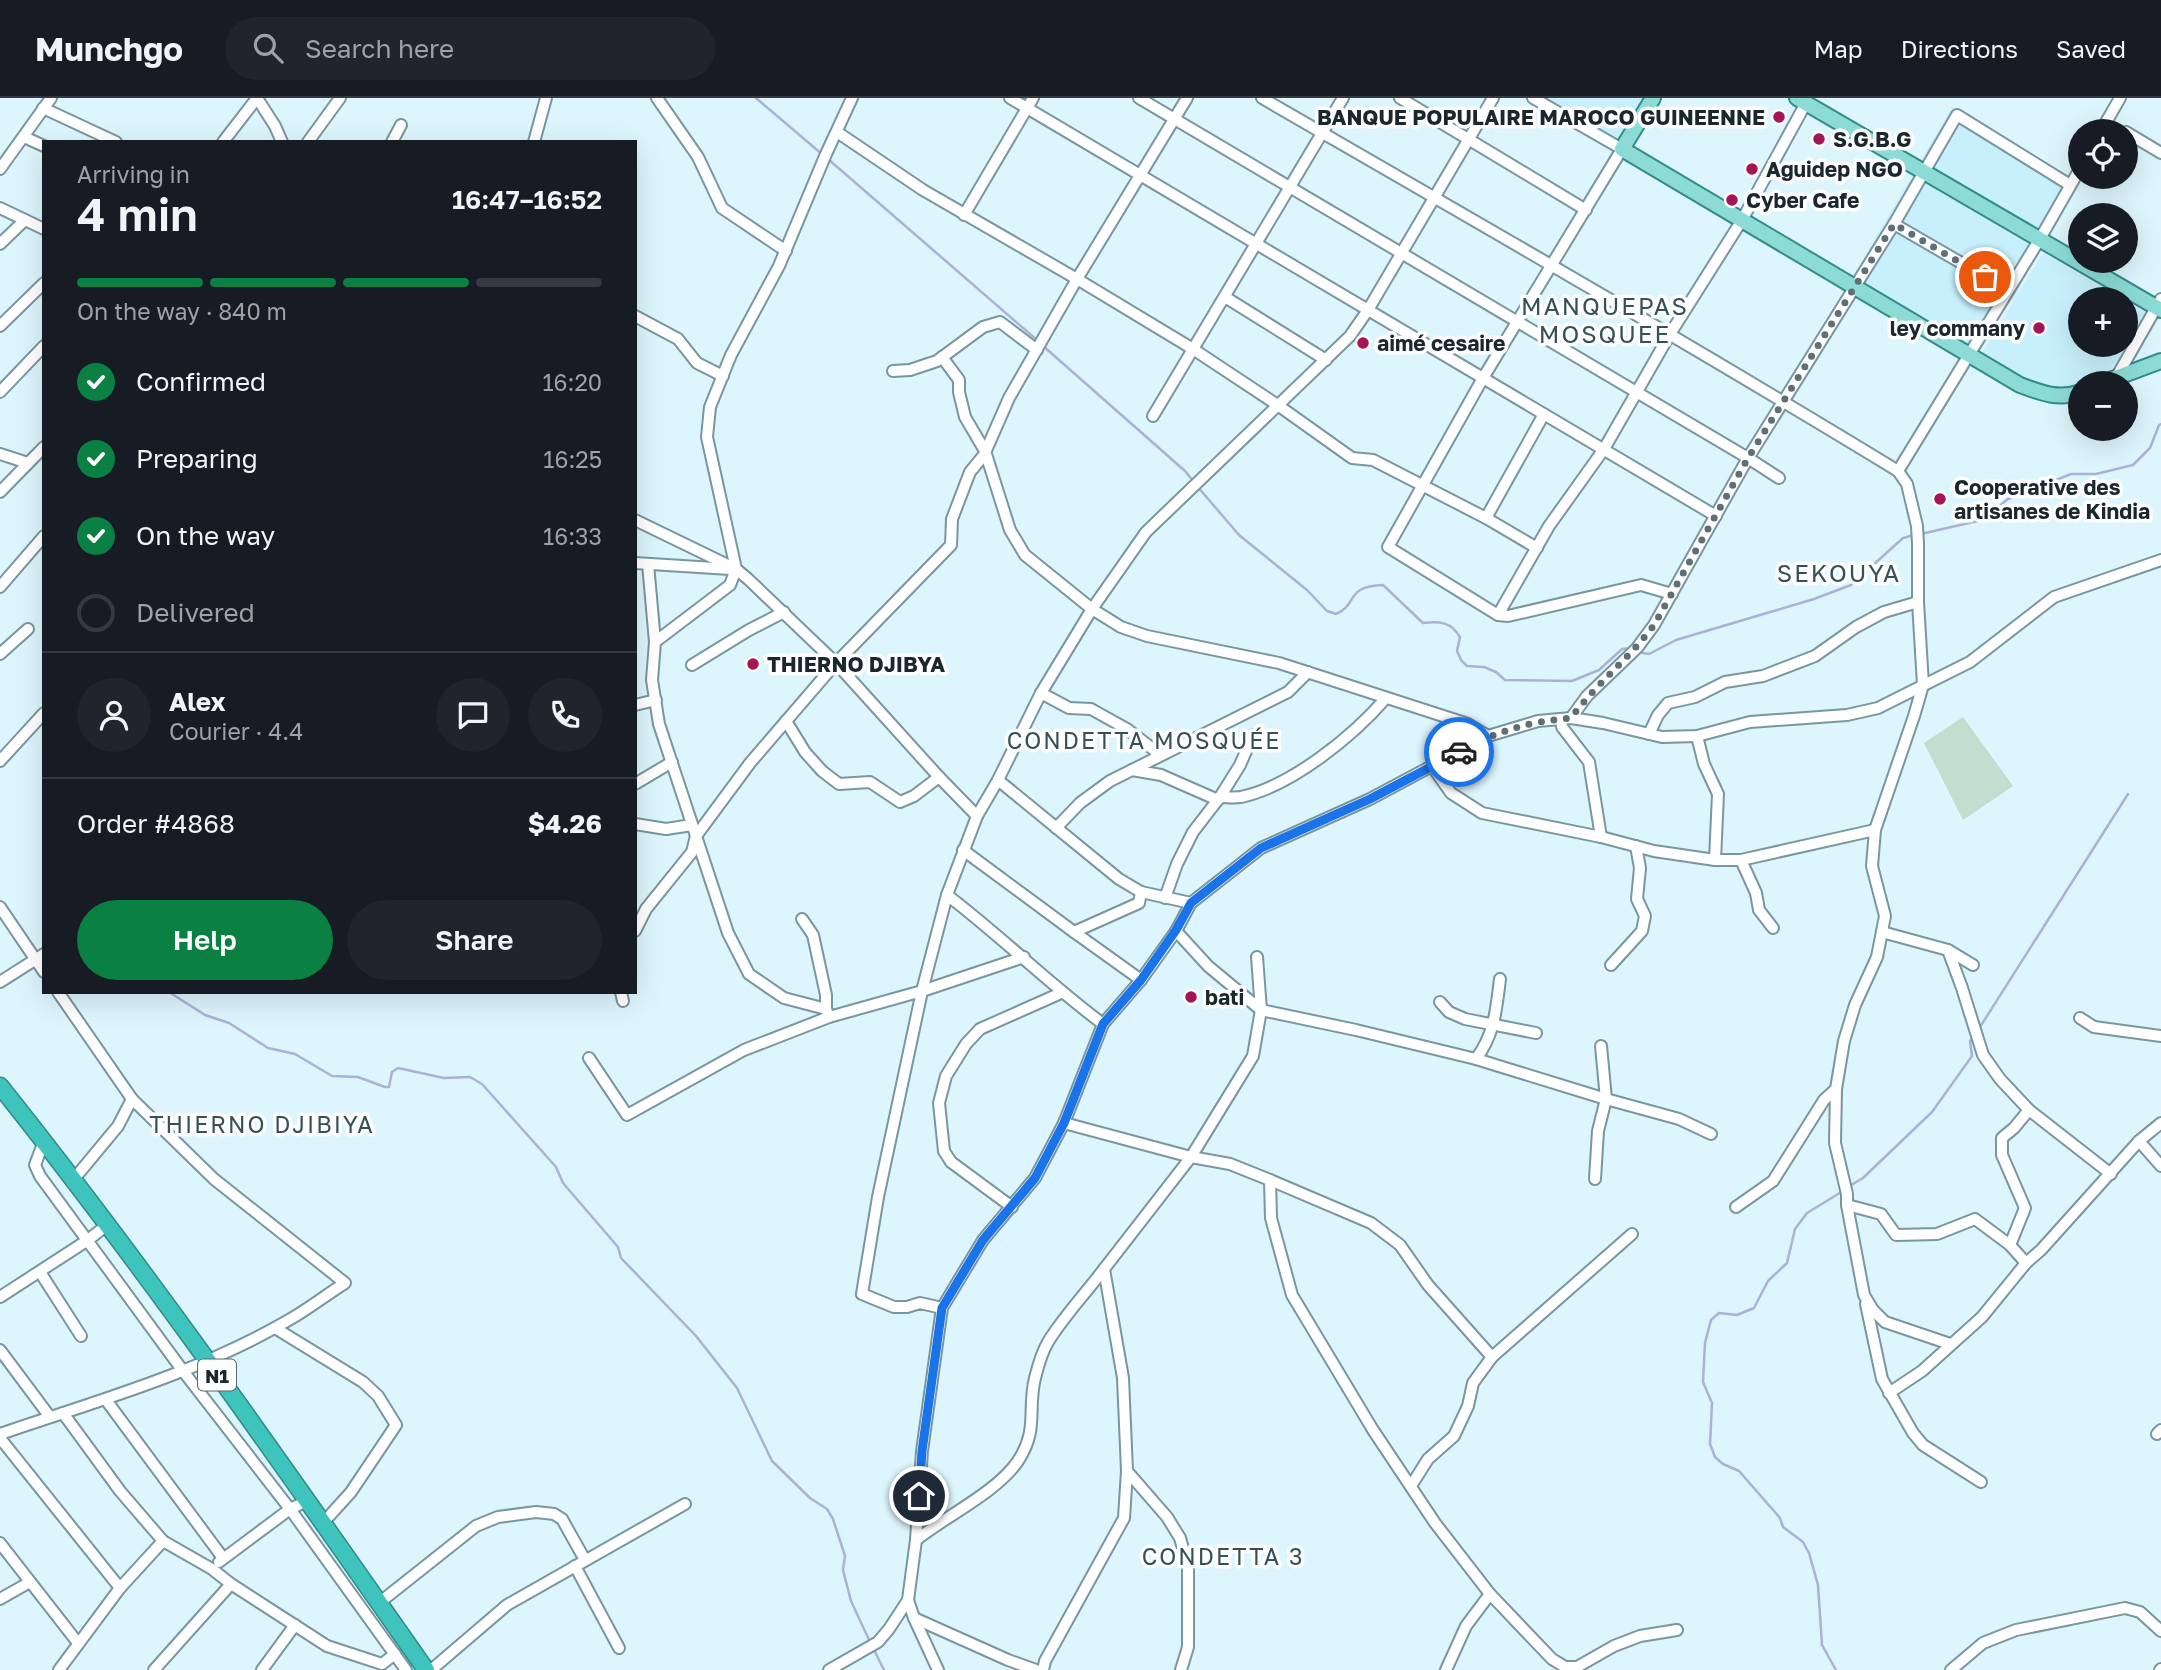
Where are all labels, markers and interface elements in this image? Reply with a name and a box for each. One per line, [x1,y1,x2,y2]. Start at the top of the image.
search box [225,17,715,80]
text: Munchgo [35,29,183,68]
icon: search [249,29,287,67]
text: Search here [305,33,454,64]
text: Map [1814,34,1863,63]
text: Directions [1901,34,2018,63]
text: Saved [2056,34,2126,63]
place label: BANQUE POPULAIRE MAROCO GUINEENNE [1317,104,1765,130]
marker: BANQUE POPULAIRE MAROCO GUINEENNE [1771,109,1787,125]
map controls [2068,119,2138,441]
button: locate [2068,119,2138,189]
place label: S.G.B.G [1833,126,1911,152]
marker: S.G.B.G [1811,131,1827,147]
place label: Aguidep NGO [1766,156,1903,182]
text: Arriving in [77,160,190,188]
marker: Aguidep NGO [1744,161,1760,177]
text: 16:47–16:52 [452,184,602,215]
text: 4 min [77,186,198,241]
place label: Cyber Cafe [1746,187,1859,213]
marker: Cyber Cafe [1724,192,1740,208]
button: layers [2068,203,2138,273]
pin [1955,247,2015,307]
icon: bag [1966,258,2004,296]
button: + [2068,287,2138,357]
district label: MANQUEPAS MOSQUEE [1521,291,1689,348]
text: On the way · 840 m [77,297,287,325]
place label: ley commany [1890,315,2025,341]
marker: ley commany [2031,320,2047,336]
place label: aimé cesaire [1377,330,1505,356]
marker: aimé cesaire [1355,335,1371,351]
icon: check [77,363,115,401]
text: Confirmed [136,366,266,397]
text: 16:20 [542,368,602,396]
button: − [2068,371,2138,441]
icon: check [77,440,115,478]
text: Preparing [136,443,258,474]
text: 16:25 [543,445,602,473]
place label: Cooperative des artisanes de Kindia [1954,474,2150,524]
marker: Cooperative des artisanes de Kindia [1932,491,1948,507]
icon: check [77,517,115,555]
text: On the way [136,520,275,551]
text: 16:33 [543,522,602,550]
district label: SEKOUYA [1777,558,1901,587]
text: Delivered [136,597,255,628]
place label: THIERNO DJIBYA [767,651,945,677]
marker: THIERNO DJIBYA [745,656,761,672]
button: person [77,678,151,752]
button: chat [436,678,510,752]
button: phone [528,678,602,752]
text: Alex [169,686,226,717]
text: Courier · 4.4 [169,717,303,745]
courier [1424,717,1494,787]
district label: СONDETTA MOSQUÉE [1007,726,1281,754]
icon: car [1440,733,1478,771]
text: Order #4868 [77,808,235,839]
text: $4.26 [528,808,602,839]
button: Help [77,900,333,980]
button: Share [347,900,602,980]
place label: bati [1205,984,1244,1010]
marker: bati [1183,989,1199,1005]
district label: THIERNO DJIBIYA [149,1110,375,1138]
road number: N1 [198,1359,236,1390]
pin [889,1466,949,1526]
icon: home [900,1477,938,1515]
district label: СONDETTA 3 [1142,1542,1304,1570]

